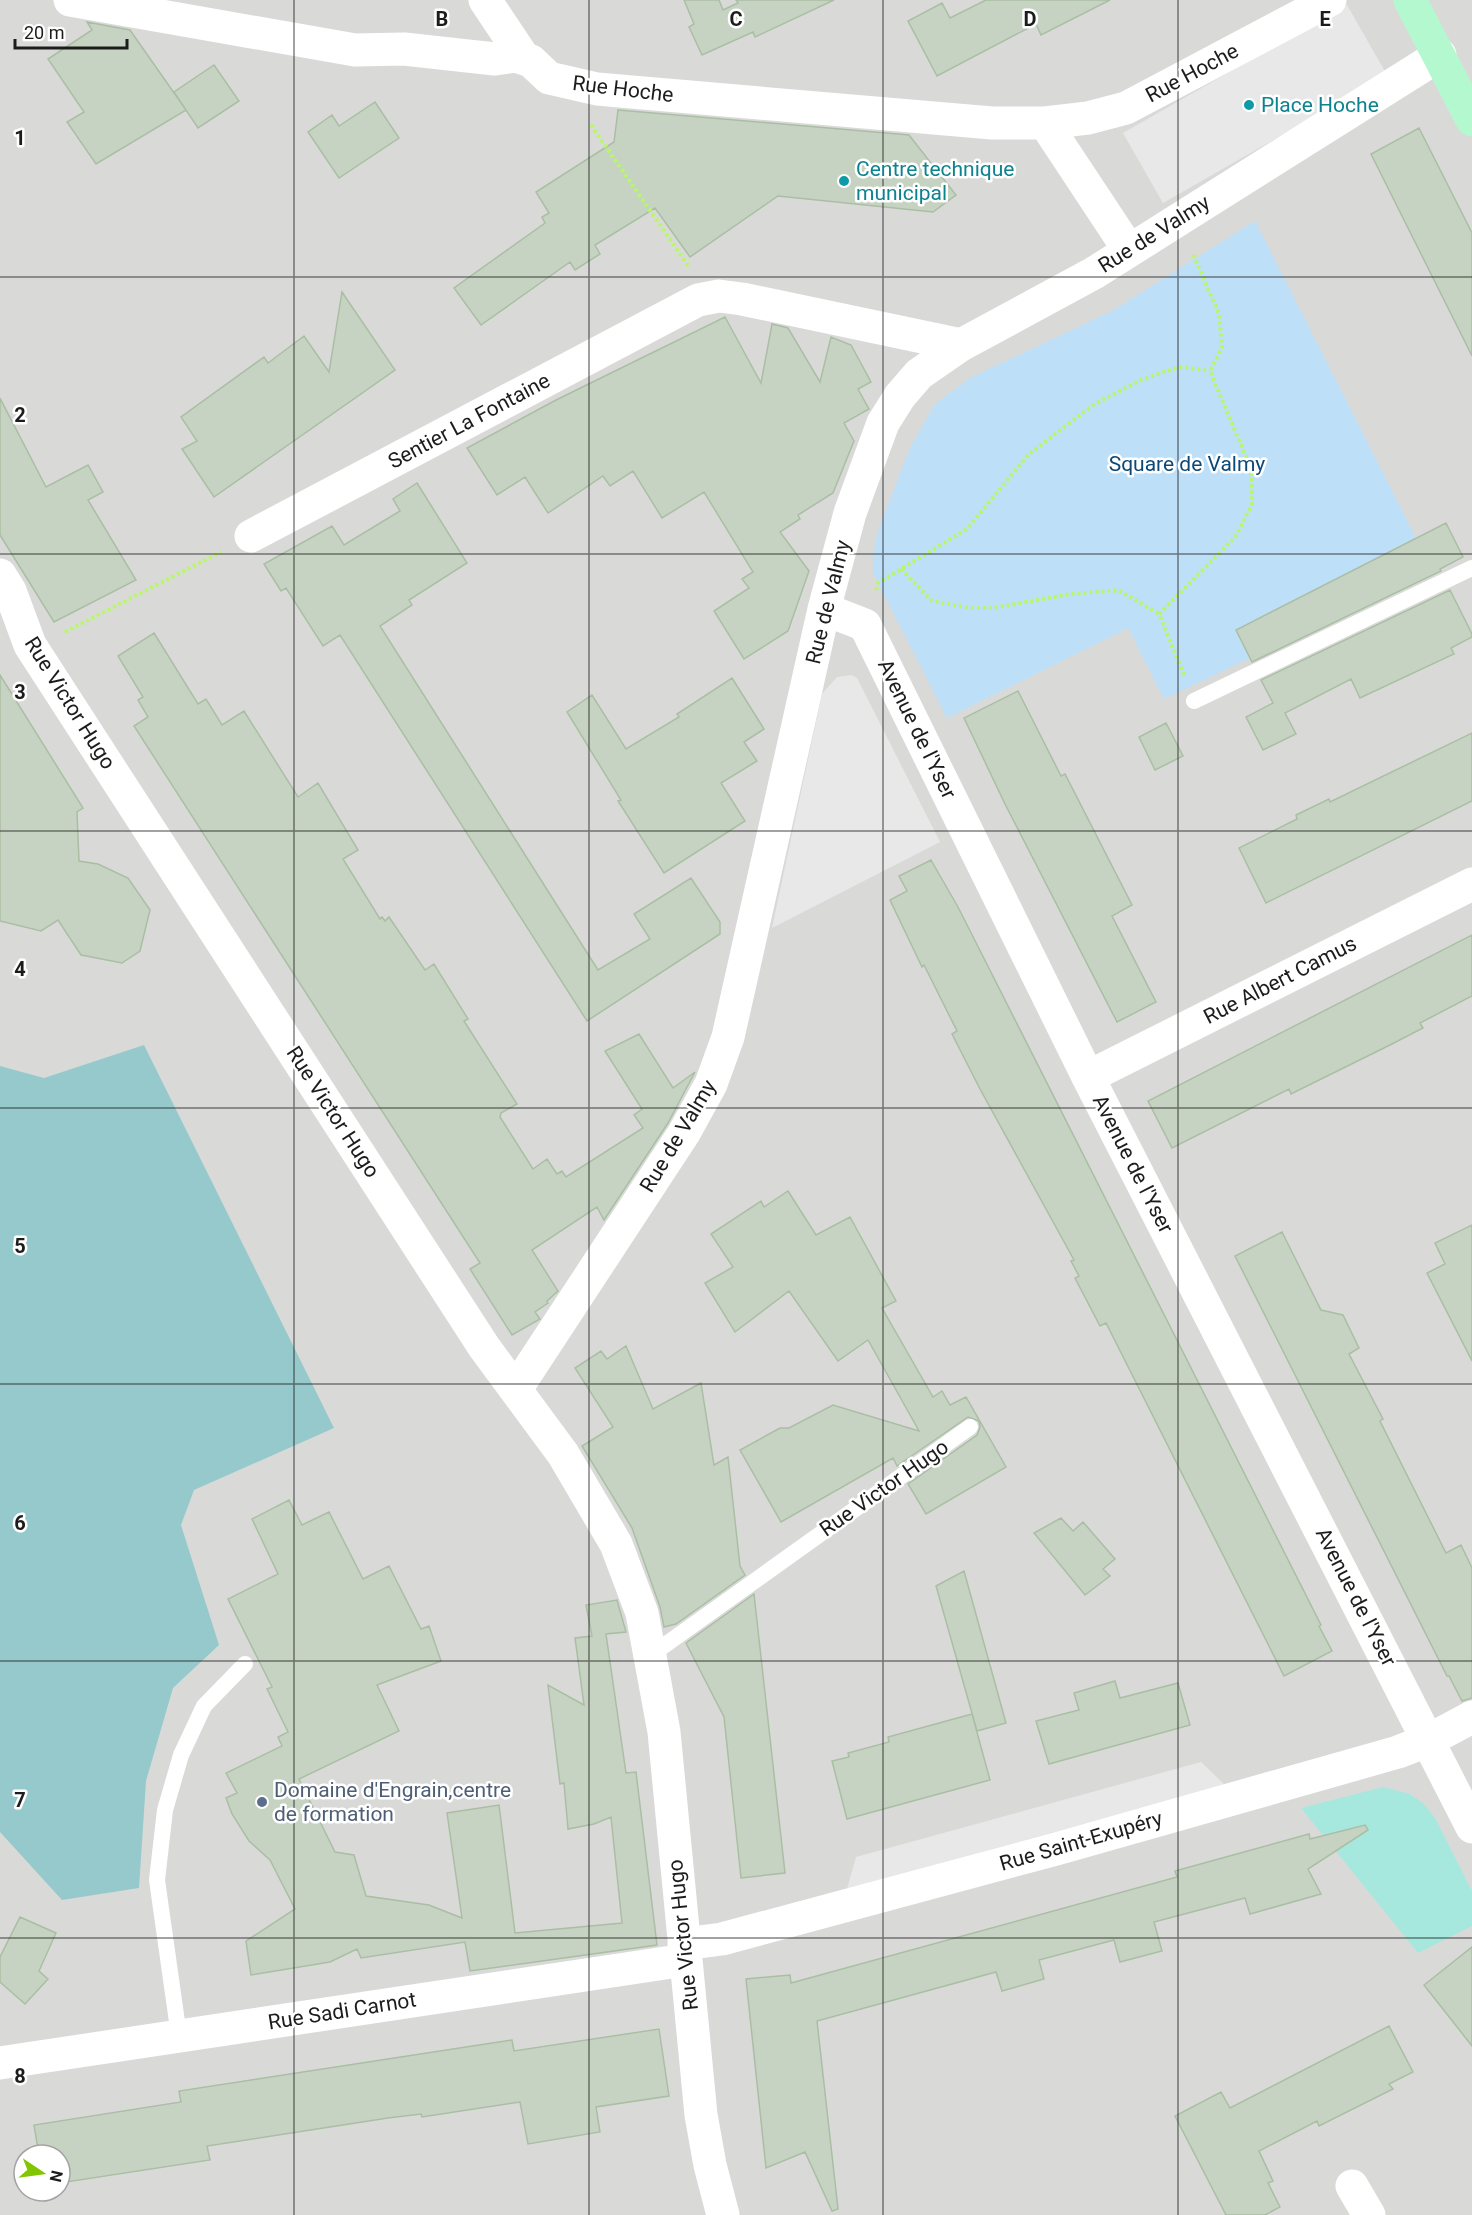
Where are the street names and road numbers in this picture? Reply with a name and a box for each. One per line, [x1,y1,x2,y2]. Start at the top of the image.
street label: Rue Hoche [1142,39,1242,107]
street label: Rue Hoche [571,71,675,107]
street label: Rue de Valmy [1094,190,1214,278]
street label: Sentier La Fontaine [384,368,554,474]
street label: Rue de Valmy [801,538,855,666]
street label: Rue Victor Hugo [20,632,120,774]
street label: Avenue de l'Yser [873,655,961,803]
street label: Rue Albert Camus [1200,931,1360,1029]
street label: Rue Victor Hugo [282,1042,384,1182]
street label: Rue de Valmy [635,1075,721,1197]
street label: Avenue de l'Yser [1088,1091,1178,1237]
street label: Rue Victor Hugo [815,1435,953,1541]
street label: Avenue de l'Yser [1311,1524,1401,1670]
street label: Rue Saint-Exupéry [997,1806,1165,1876]
street label: Rue Victor Hugo [663,1858,703,2012]
street label: Rue Sadi Carnot [266,1987,418,2035]

